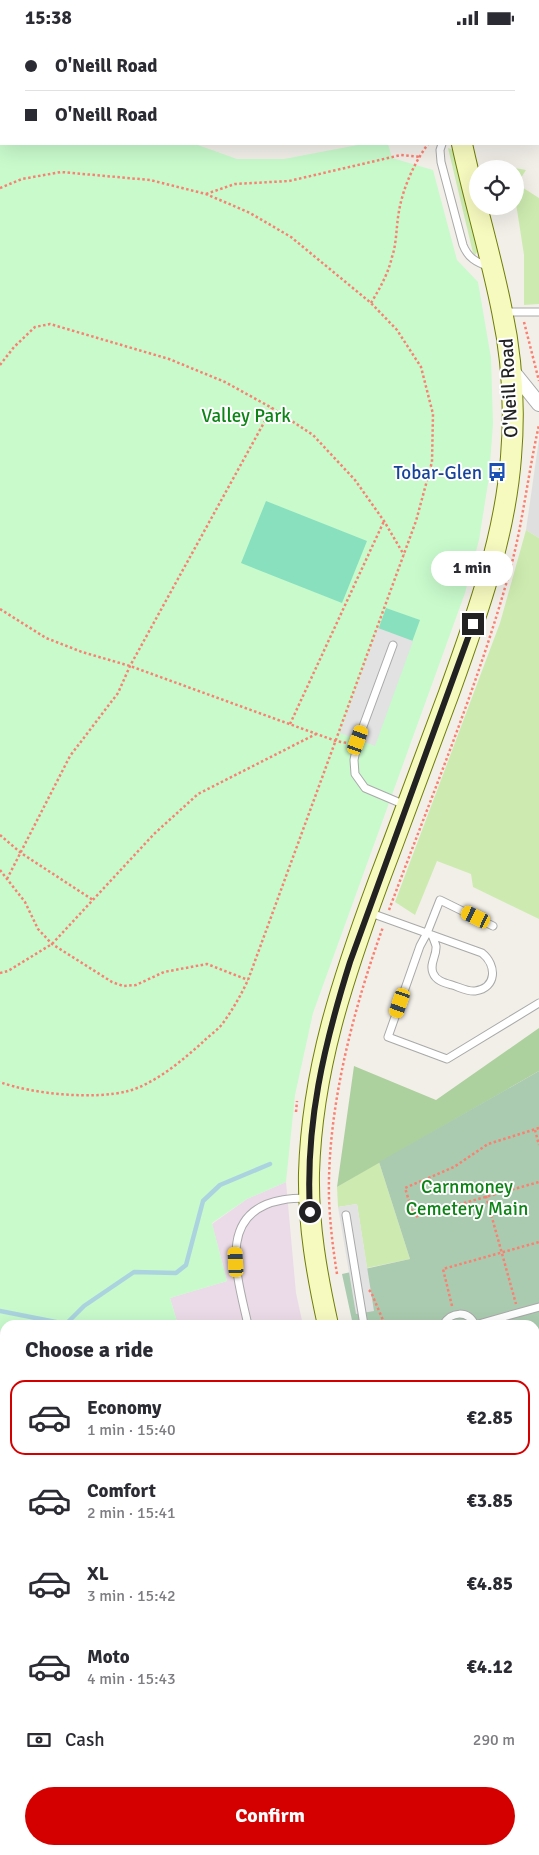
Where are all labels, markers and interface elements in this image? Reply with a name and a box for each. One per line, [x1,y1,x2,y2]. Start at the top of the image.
text: 15:38 [25,6,72,30]
text: O'Neill Road [55,54,157,78]
text: O'Neill Road [55,103,157,127]
map controls [469,160,524,215]
button: locate [469,160,524,215]
street label: O'Neill Road [494,337,524,438]
park label: Valley Park [201,404,291,428]
place label: Tobar-Glen [394,461,482,485]
bus stop icon: Tobar-Glen [486,461,508,483]
callout: 1 min [432,551,514,587]
text: 1 min [453,558,491,578]
route end [462,613,484,635]
car [345,723,370,757]
car [459,904,492,930]
car [388,986,411,1020]
park label: Carnmoney Cemetery Main [406,1175,528,1221]
route start [299,1201,321,1223]
car [227,1247,244,1277]
text: Choose a ride [25,1336,153,1363]
icon: car [27,1395,72,1440]
text: Economy [87,1396,161,1420]
text: €2.85 [467,1406,513,1430]
text: 1 min · 15:40 [87,1420,176,1440]
icon: car [27,1478,72,1523]
text: Comfort [87,1479,156,1503]
text: €3.85 [467,1489,513,1513]
text: 2 min · 15:41 [87,1503,176,1523]
icon: car [27,1561,72,1606]
text: XL [87,1562,109,1586]
text: €4.85 [467,1572,513,1596]
text: 3 min · 15:42 [87,1586,176,1606]
icon: car [27,1644,72,1689]
text: Moto [87,1645,130,1669]
text: €4.12 [467,1655,513,1679]
text: 4 min · 15:43 [87,1669,176,1689]
icon: cash [25,1726,53,1754]
text: Cash [65,1728,105,1752]
text: 290 m [473,1730,515,1750]
button: Confirm [25,1787,515,1845]

